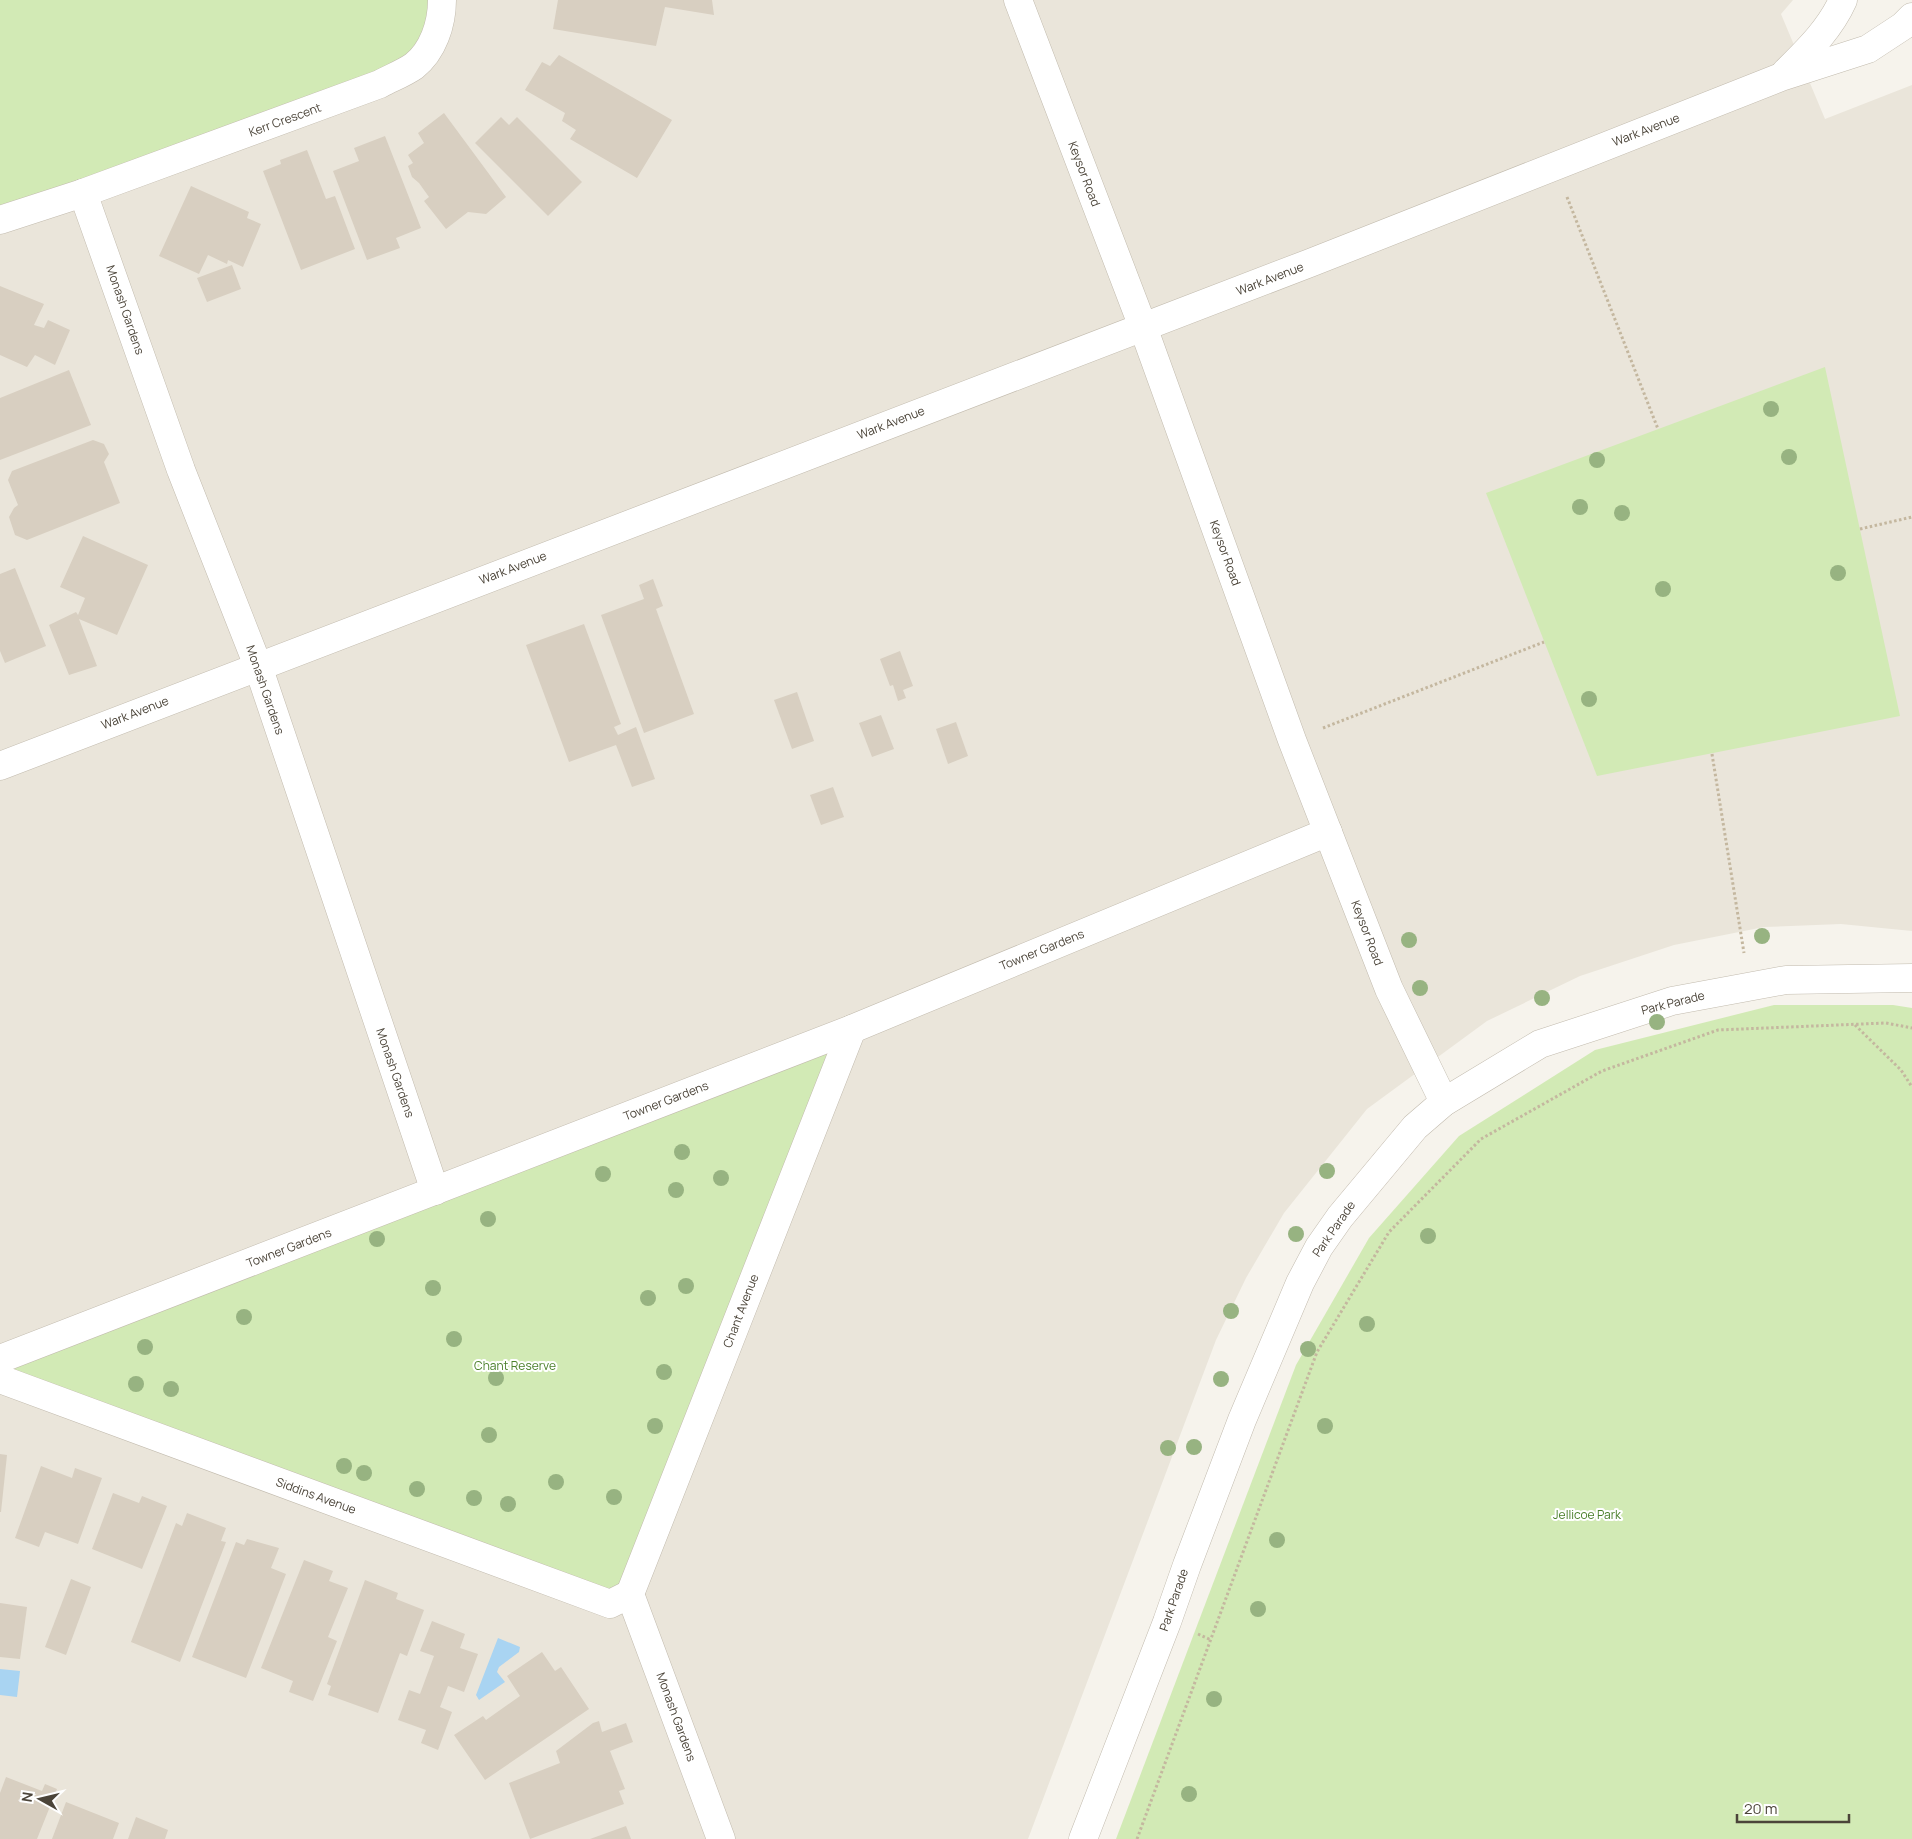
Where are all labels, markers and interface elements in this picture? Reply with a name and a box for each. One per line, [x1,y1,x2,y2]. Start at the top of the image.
street label: Kerr Crescent [246,98,324,141]
street label: Wark Avenue [1610,109,1682,150]
street label: Keysor Road [1064,139,1105,209]
street label: Wark Avenue [1234,258,1306,299]
street label: Monash Gardens [102,263,149,357]
street label: Wark Avenue [855,402,927,443]
street label: Keysor Road [1206,518,1245,588]
street label: Wark Avenue [477,547,549,588]
street label: Monash Gardens [242,643,289,737]
street label: Wark Avenue [99,692,171,733]
street label: Keysor Road [1347,898,1388,968]
street label: Towner Gardens [997,925,1087,974]
street label: Park Parade [1639,986,1706,1019]
street label: Monash Gardens [372,1026,419,1120]
street label: Towner Gardens [621,1077,711,1125]
street label: Park Parade [1308,1197,1359,1260]
street label: Towner Gardens [244,1224,334,1272]
street label: Chant Avenue [719,1271,762,1350]
park label: Chant Reserve [474,1357,556,1374]
street label: Siddins Avenue [274,1473,359,1518]
park label: Jellicoe Park [1553,1506,1622,1523]
street label: Park Parade [1155,1566,1192,1633]
street label: Monash Gardens [652,1670,700,1764]
north arrow [15,1774,65,1824]
text: N [17,1791,37,1803]
scale bar [1737,1792,1850,1824]
text: 20 m [1744,1798,1777,1819]

